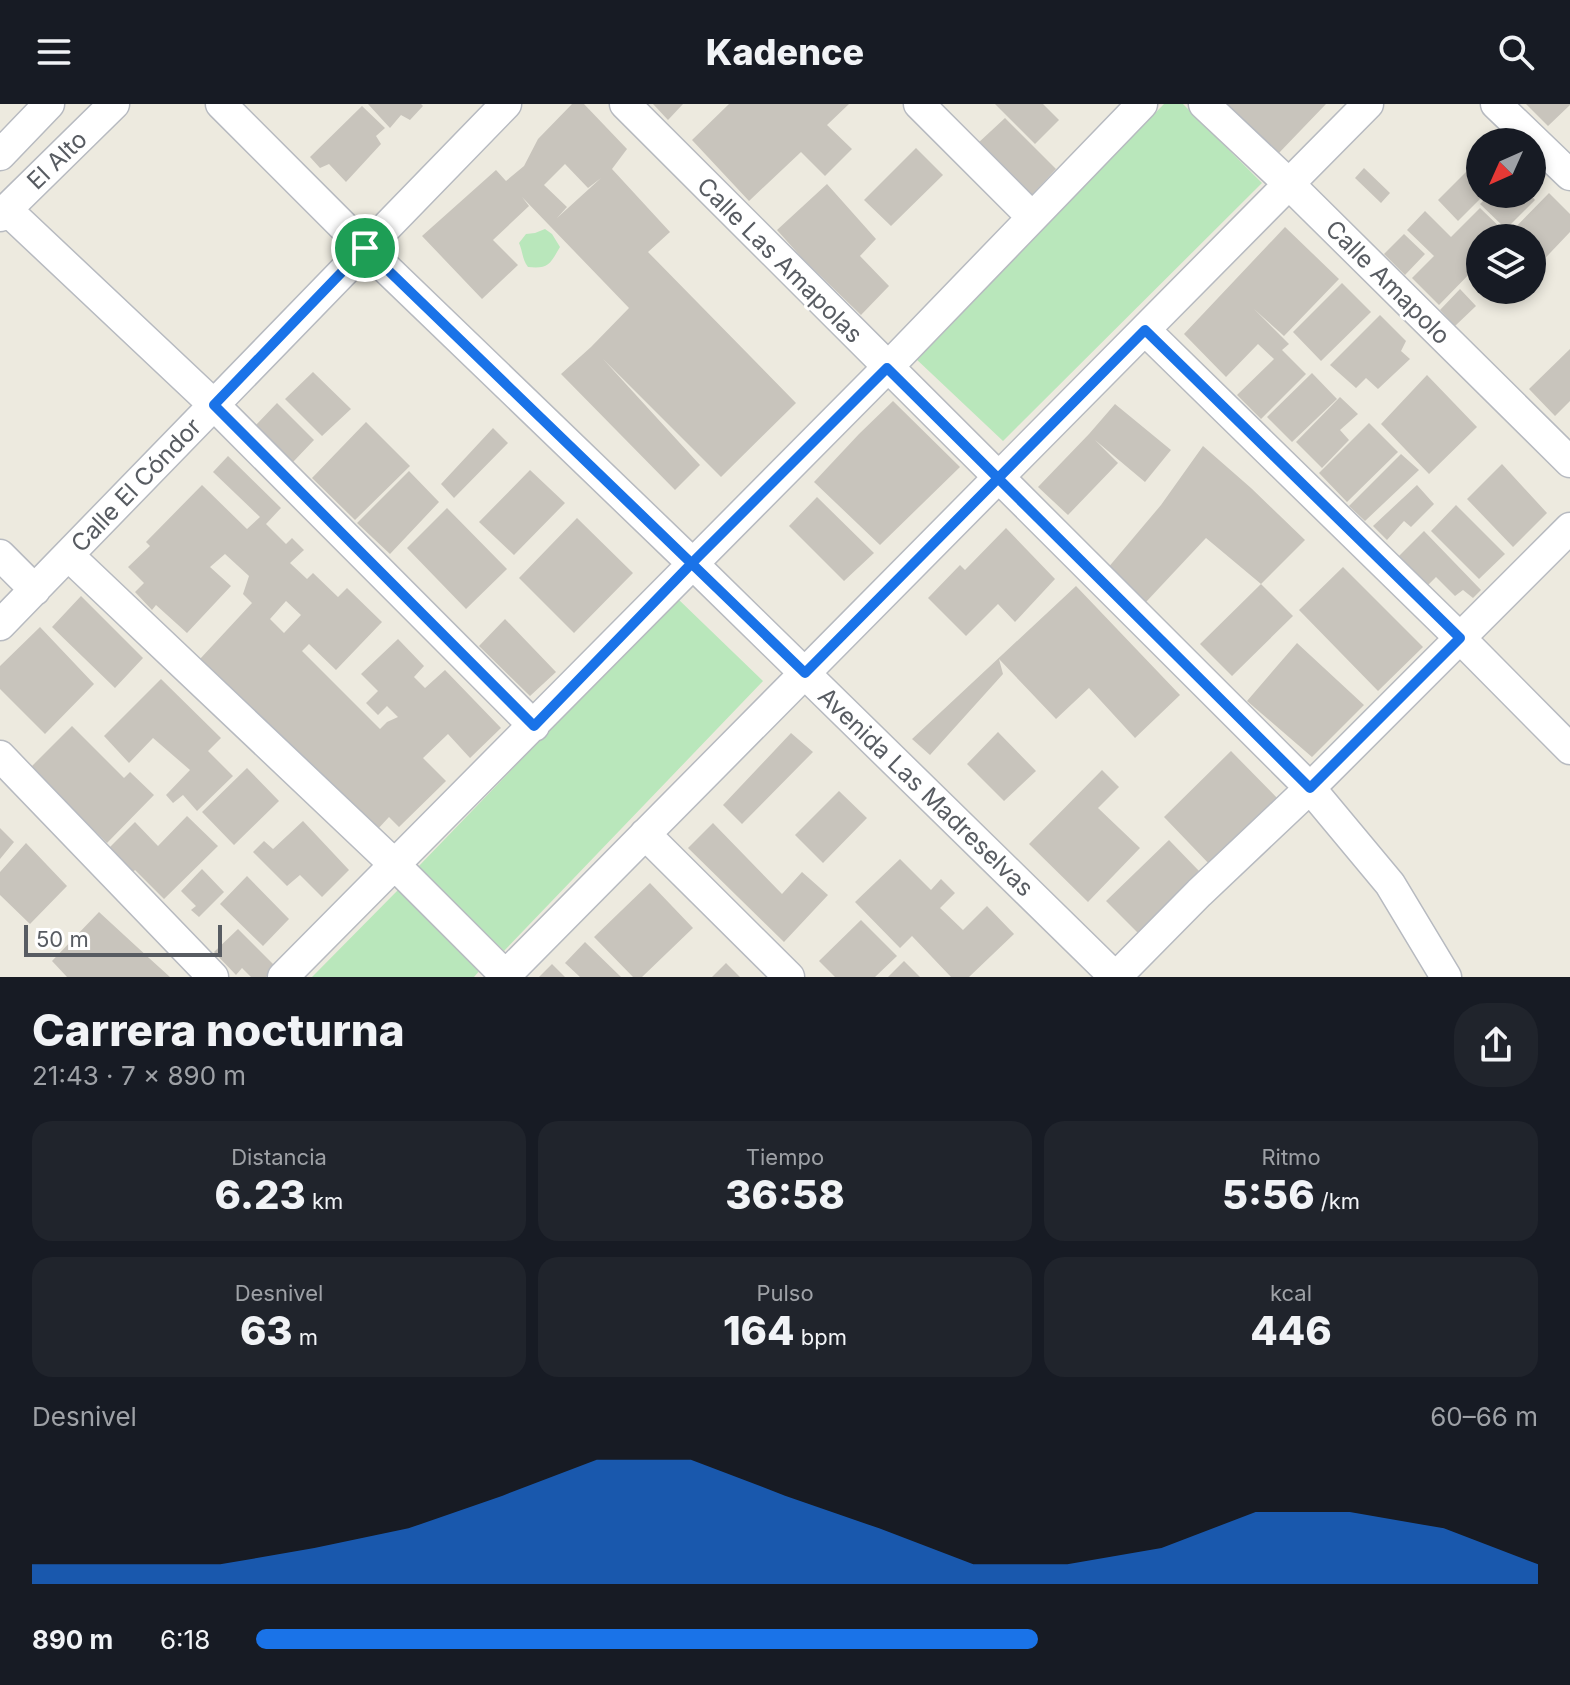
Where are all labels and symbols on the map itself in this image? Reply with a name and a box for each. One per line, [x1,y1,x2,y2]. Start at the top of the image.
street label: El Alto [21,125,93,195]
north arrow [1466,128,1546,208]
street label: Calle Las Amapolas [691,171,869,349]
pin [331,214,399,282]
street label: Calle Amapolo [1320,214,1456,350]
street label: Calle El Cóndor [65,412,207,558]
street label: Avenida Las Madreselvas [812,682,1040,902]
scale bar [24,921,222,957]

